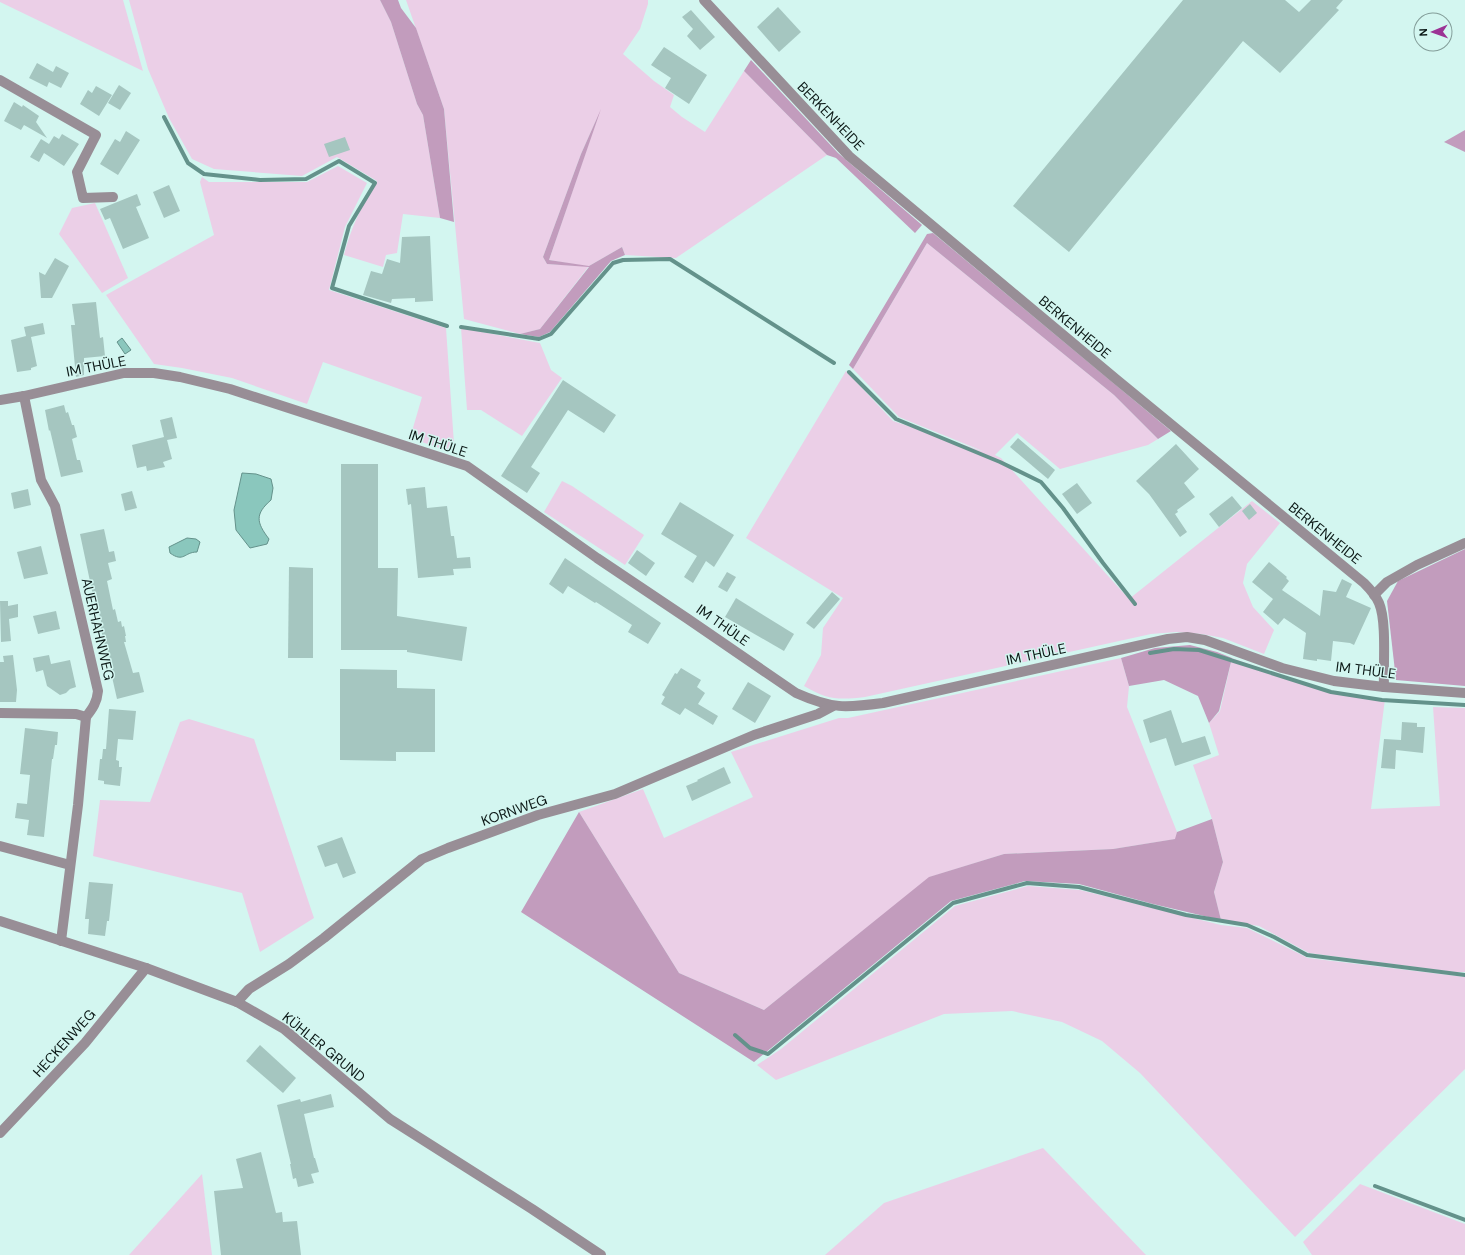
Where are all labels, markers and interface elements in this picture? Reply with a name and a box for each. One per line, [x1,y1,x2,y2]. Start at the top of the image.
north arrow [1413,12,1453,52]
text: N [1416,28,1430,37]
street label: BERKENHEIDE [794,78,868,154]
street label: BERKENHEIDE [1035,292,1115,362]
street label: IM THÜLE [65,351,128,381]
street label: IM THÜLE [406,425,470,461]
street label: BERKENHEIDE [1285,498,1365,568]
street label: AUERHAHNWEG [77,576,119,682]
street label: IM THÜLE [693,600,753,650]
street label: IM THÜLE [1004,639,1068,669]
street label: IM THÜLE [1335,657,1397,683]
street label: KORNWEG [479,790,549,830]
street label: HECKENWEG [29,1005,99,1081]
street label: KÜHLER GRUND [279,1008,369,1086]

